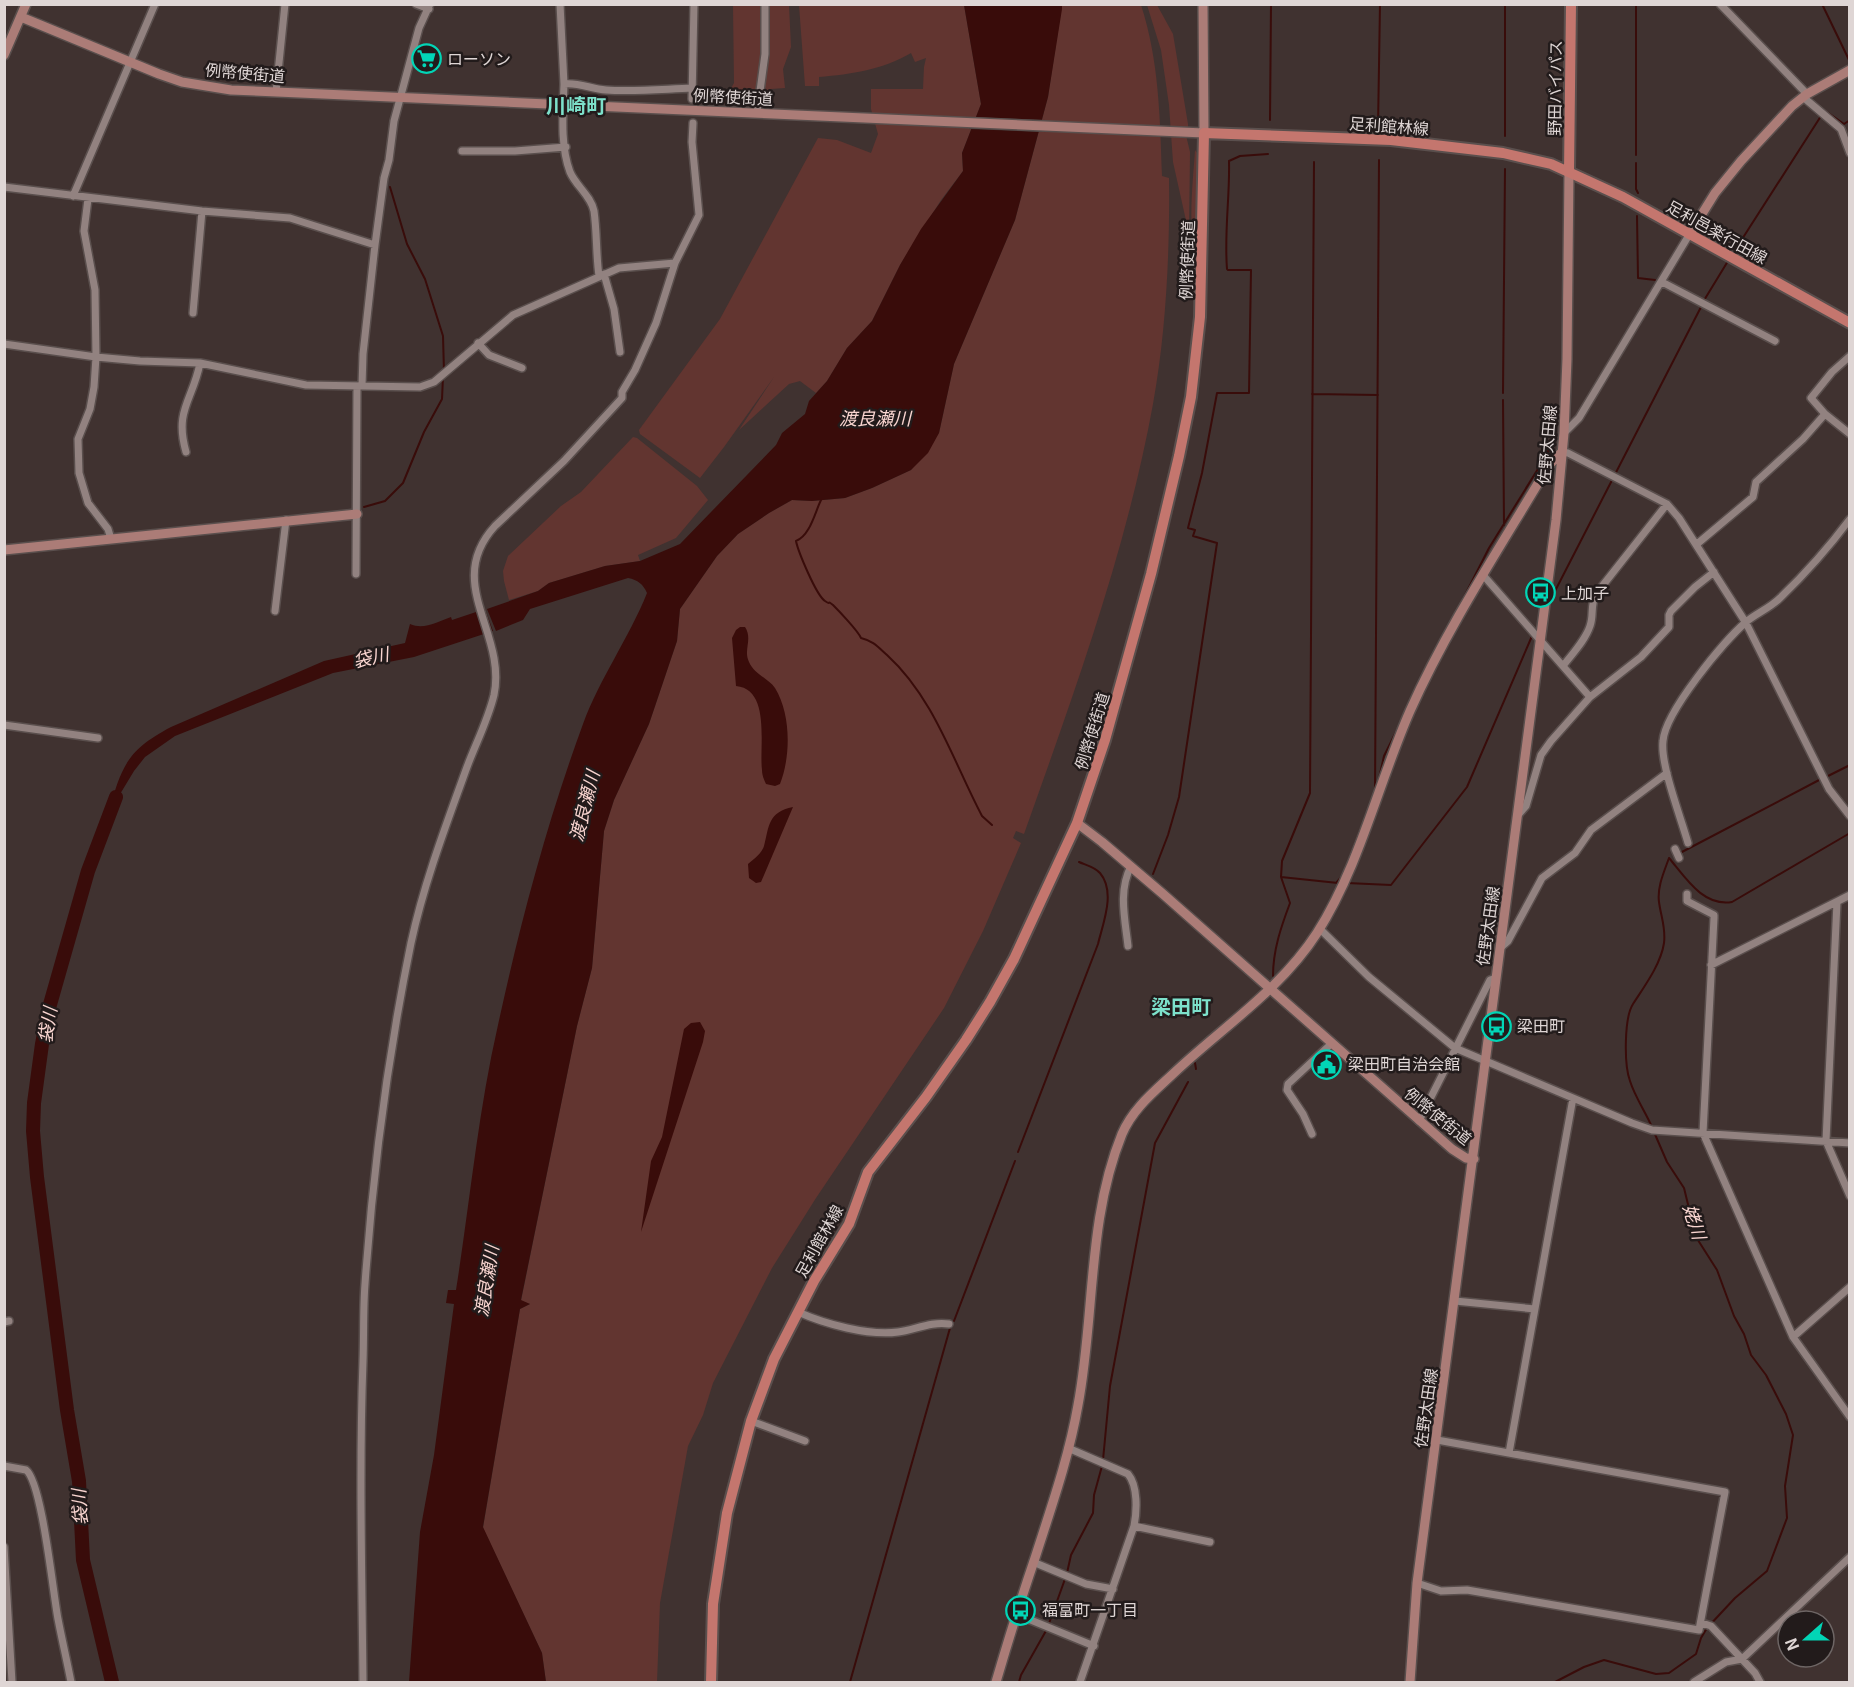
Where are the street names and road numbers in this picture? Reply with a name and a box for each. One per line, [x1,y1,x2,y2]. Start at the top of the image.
street label: 野田バイパス [1541,40,1567,136]
street label: 例幣使街道 [204,57,286,87]
street label: 例幣使街道 [692,82,774,110]
street label: 足利館林線 [1348,110,1430,140]
street label: 足利邑楽行田線 [1663,193,1772,269]
street label: 例幣使街道 [1173,220,1199,300]
street label: 佐野太田線 [1531,404,1561,486]
street label: 例幣使街道 [1068,689,1114,772]
street label: 佐野太田線 [1470,885,1504,967]
street label: 例幣使街道 [1400,1081,1477,1150]
street label: 足利館林線 [788,1200,848,1281]
street label: 佐野太田線 [1408,1367,1442,1449]

